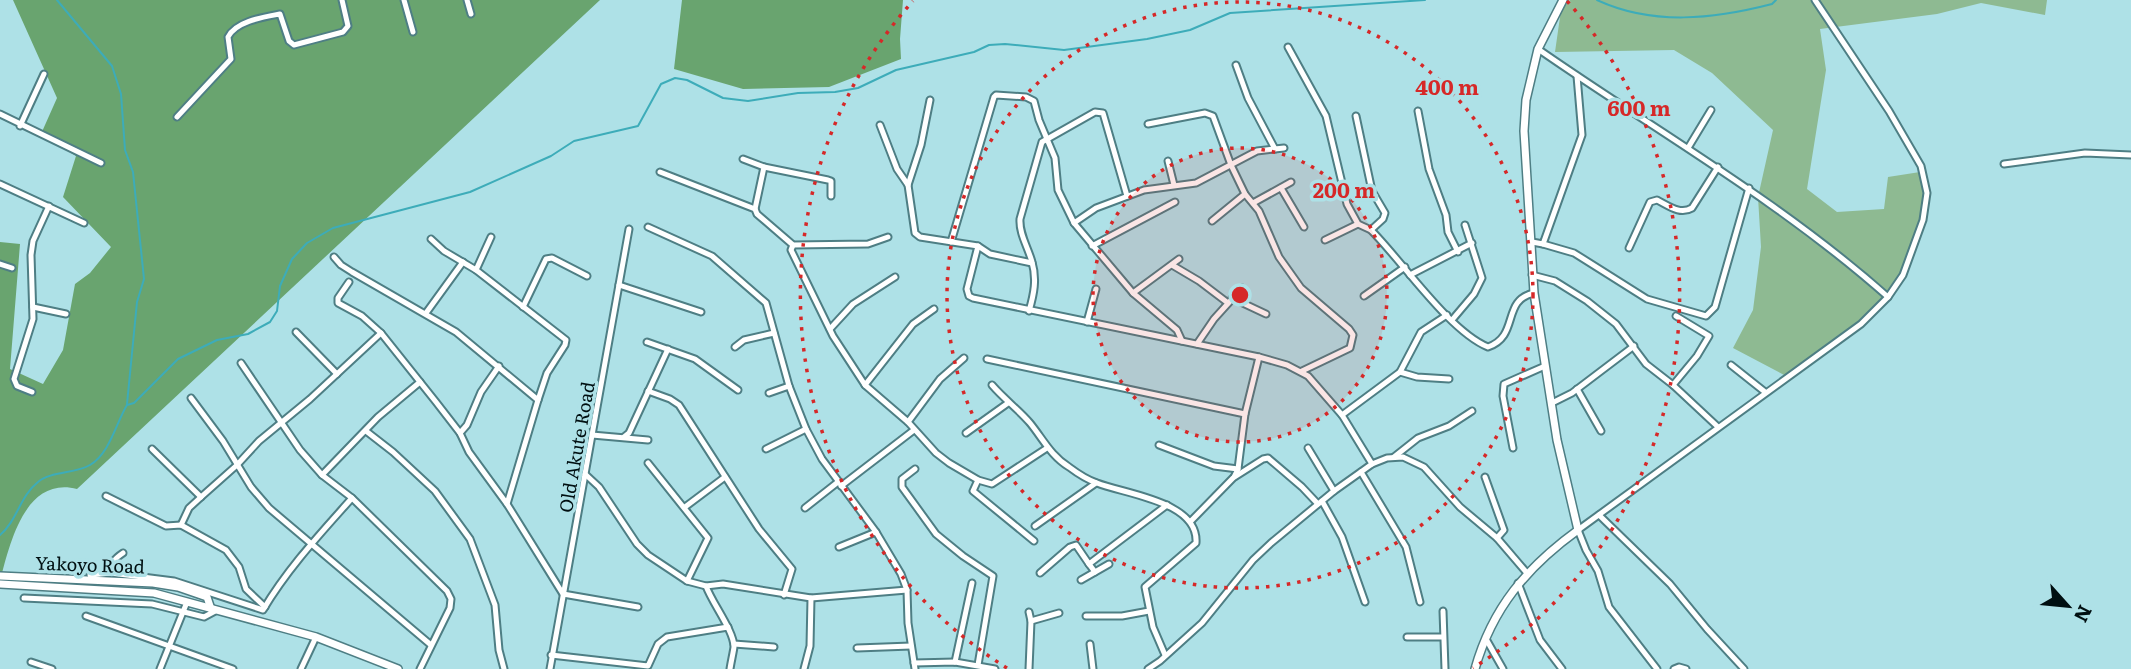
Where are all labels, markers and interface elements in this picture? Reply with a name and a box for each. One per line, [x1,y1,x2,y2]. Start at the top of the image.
text: 400 m [1415,70,1479,101]
text: 600 m [1607,91,1671,122]
text: 200 m [1313,173,1375,204]
centre of rings [1228,283,1252,307]
street label: Old Akute Road [551,379,601,515]
street label: Yakoyo Road [35,549,145,579]
north arrow [2033,571,2103,641]
text: N [2068,601,2100,628]

